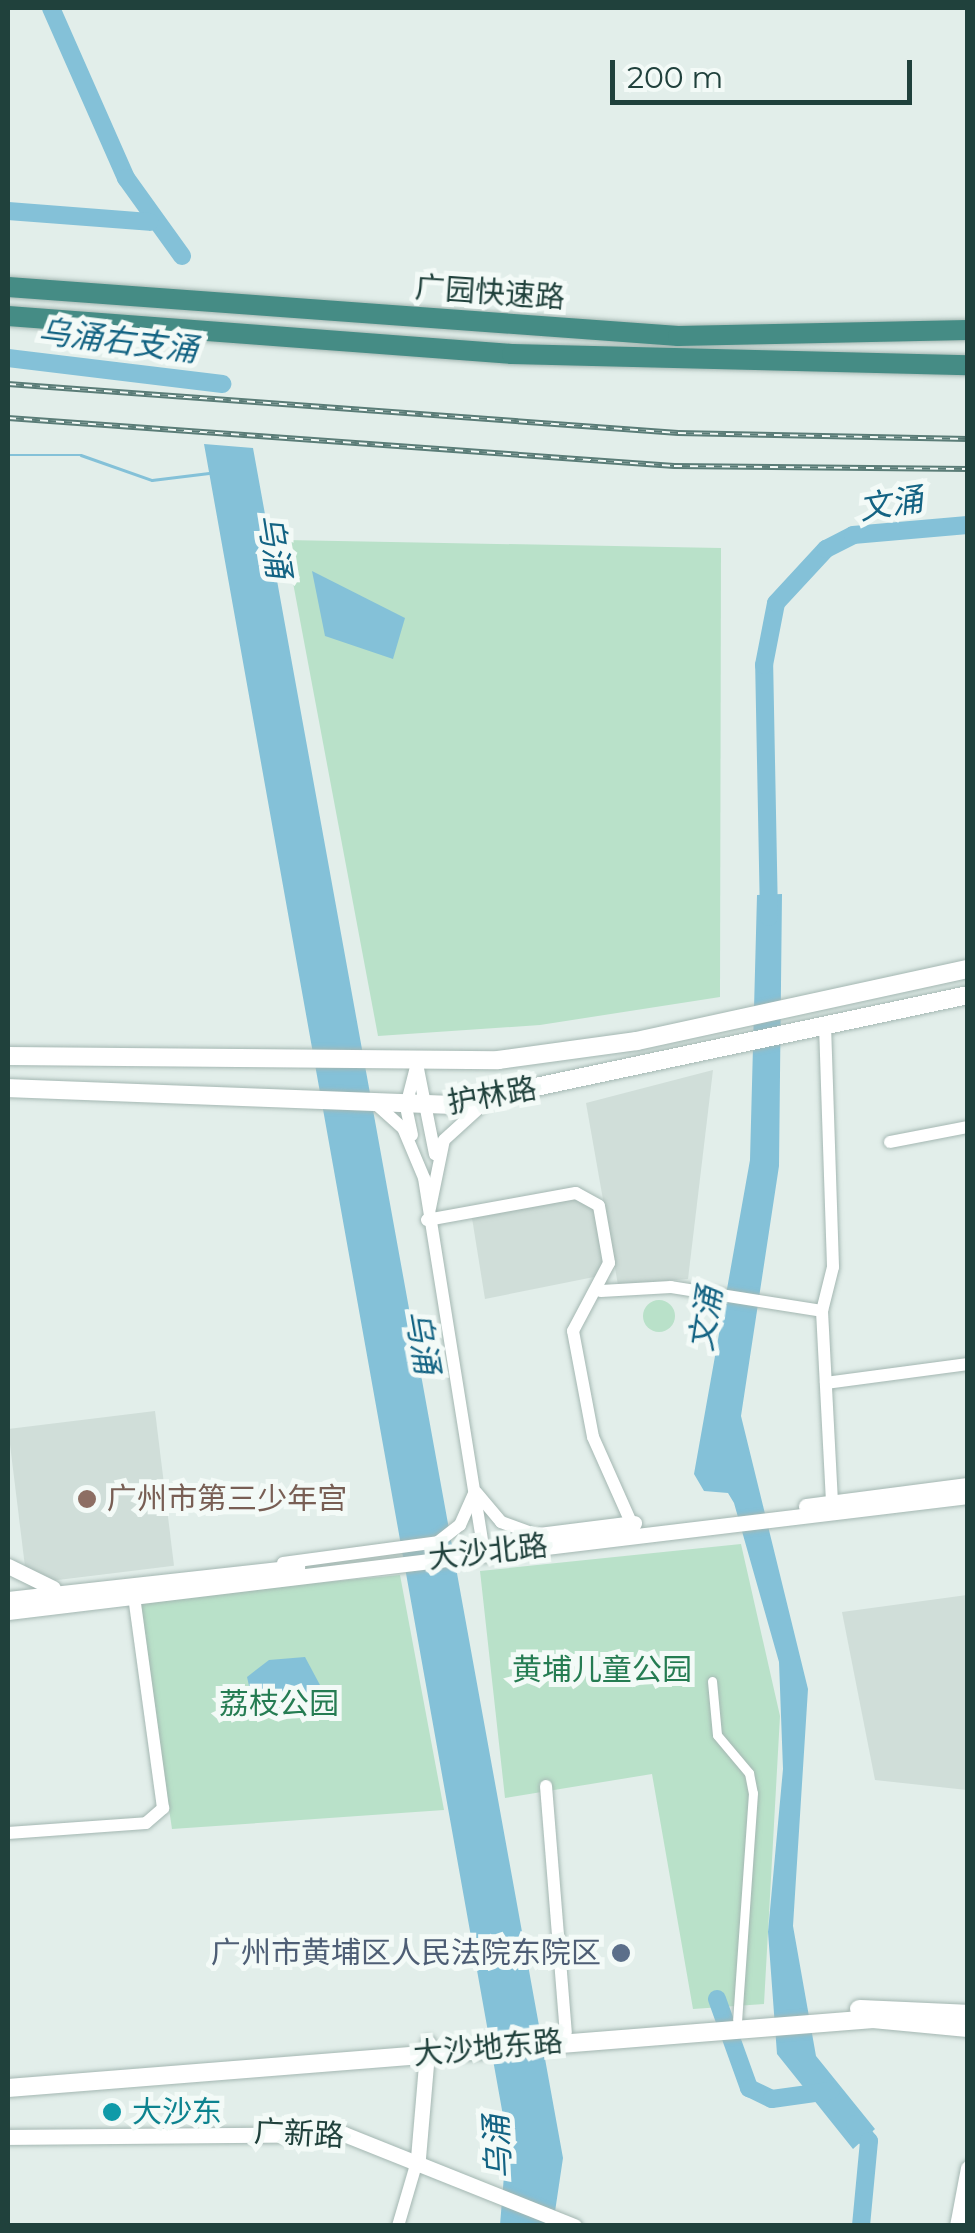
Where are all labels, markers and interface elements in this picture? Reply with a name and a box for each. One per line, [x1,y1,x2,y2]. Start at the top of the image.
scale bar [615,40,918,102]
text: 200 m [627,59,723,96]
street label: 广园快速路 [414,270,566,316]
water label: 乌涌右支涌 [36,312,200,370]
water label: 文涌 [856,480,926,528]
water label: 乌涌 [250,511,298,581]
street label: 护林路 [445,1070,539,1122]
water label: 文涌 [682,1284,730,1354]
water label: 乌涌 [398,1307,446,1377]
place label: 广州市第三少年宫 [107,1481,347,1517]
marker: 广州市第三少年宫 [76,1488,98,1510]
street label: 大沙北路 [426,1528,550,1576]
park label: 黄埔儿童公园 [512,1652,692,1688]
park label: 荔枝公园 [219,1686,339,1722]
place label: 广州市黄埔区人民法院东院区 [211,1935,601,1971]
marker: 广州市黄埔区人民法院东院区 [610,1942,632,1964]
street label: 大沙地东路 [412,2024,564,2072]
place label: 大沙东 [132,2094,222,2130]
marker: 大沙东 [101,2101,123,2123]
street label: 广新路 [253,2114,345,2154]
water label: 乌涌 [477,2114,519,2180]

